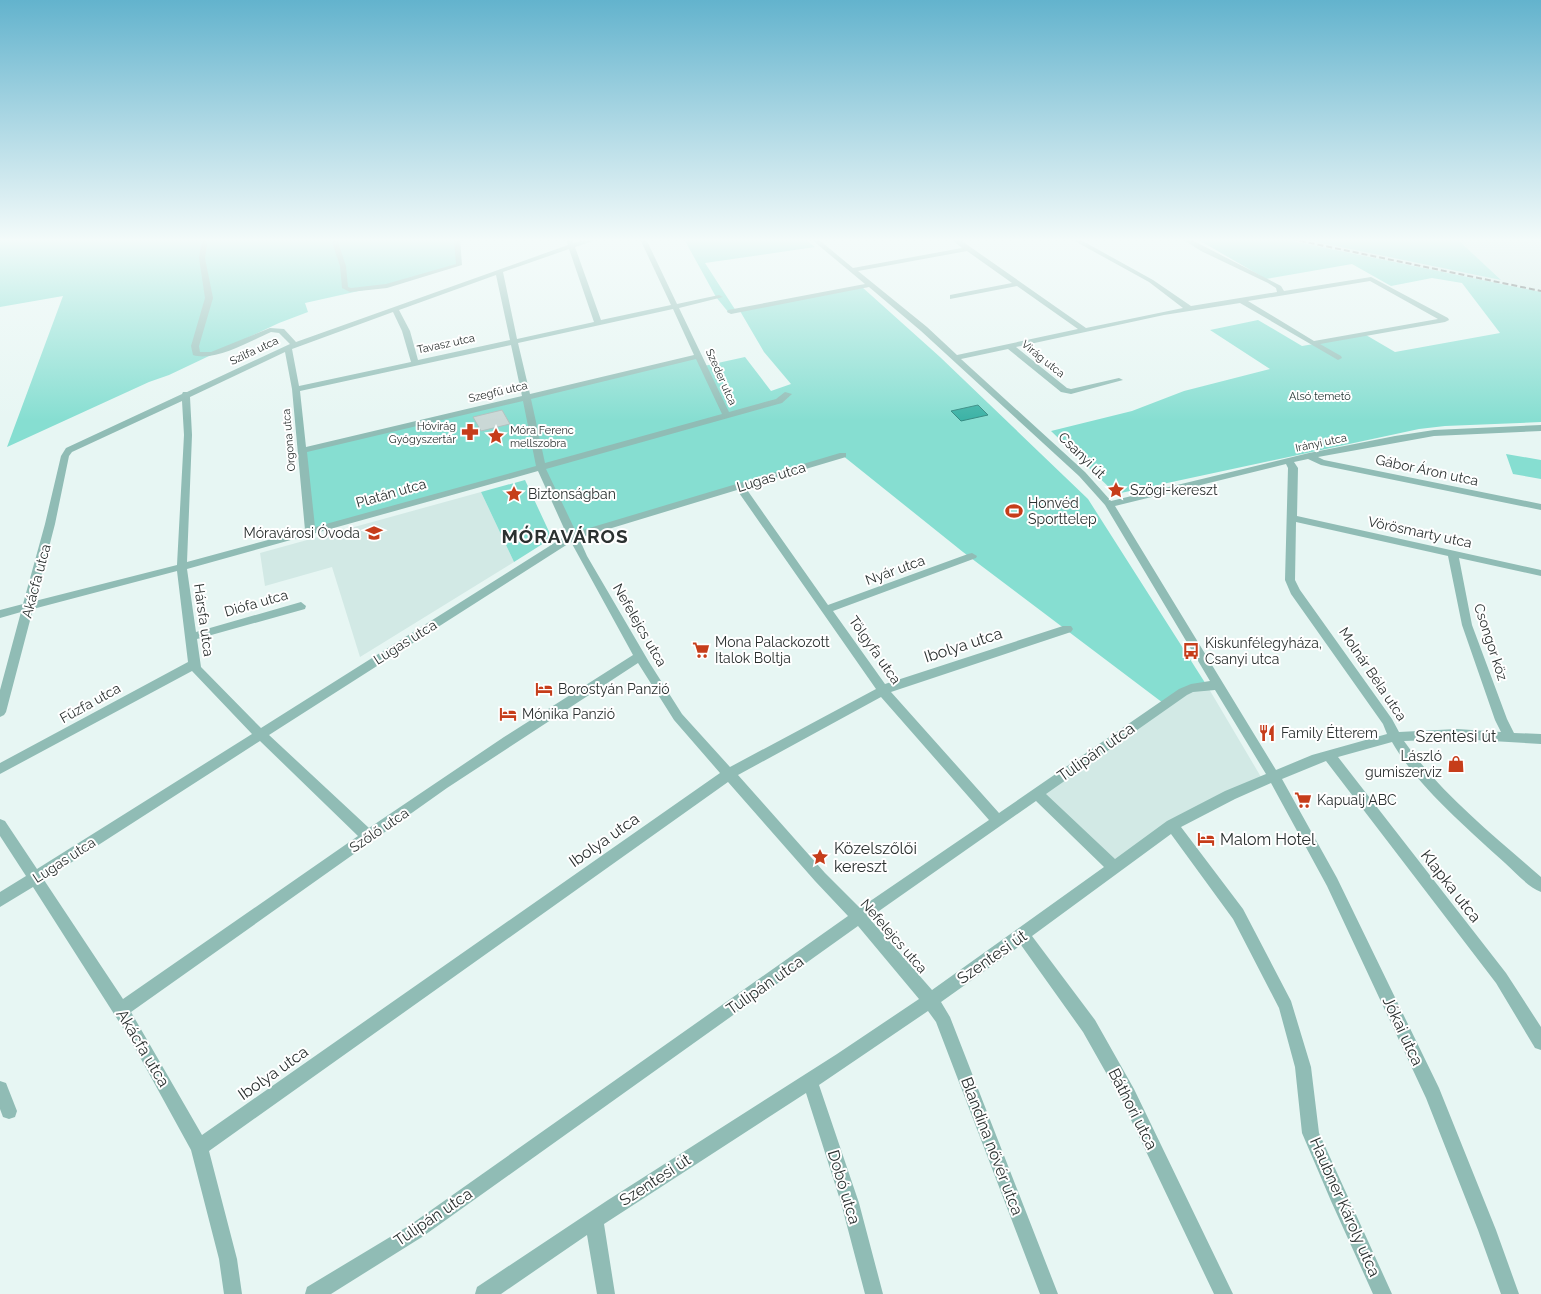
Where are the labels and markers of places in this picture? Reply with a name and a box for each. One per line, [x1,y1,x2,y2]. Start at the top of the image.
place label: Hóvirág Gyógyszertár [389,420,456,446]
pharmacy icon: Hóvirág Gyógyszertár [460,422,480,442]
place label: Móra Ferenc mellszobra [510,424,574,450]
place icon: Móra Ferenc mellszobra [486,426,506,446]
place icon: Szögi-kereszt [1106,480,1126,500]
place label: Szögi-kereszt [1130,482,1218,498]
place icon: Biztonságban [504,484,524,504]
place label: Biztonságban [528,486,616,502]
place label: Honvéd Sporttelep [1028,495,1097,527]
sports icon: Honvéd Sporttelep [1004,501,1024,521]
school or university icon: Móravárosi Óvoda [364,523,384,543]
place label: Móravárosi Óvoda [244,524,360,541]
place label: Mona Palackozott Italok Boltja [715,634,830,666]
place label: Kiskunfélegyháza, Csanyi utca [1205,635,1322,667]
supermarket icon: Mona Palackozott Italok Boltja [691,640,711,660]
bus stop icon: Kiskunfélegyháza, Csanyi utca [1181,641,1201,661]
hotel icon: Borostyán Panzió [534,679,554,699]
place label: Borostyán Panzió [558,681,670,697]
hotel icon: Mónika Panzió [498,704,518,724]
place label: Mónika Panzió [522,706,615,722]
restaurant icon: Family Étterem [1257,723,1277,743]
place label: Family Étterem [1281,724,1378,741]
place label: László gumiszerviz [1365,748,1442,780]
shop icon: László gumiszerviz [1446,754,1466,774]
supermarket icon: Kapualj ABC [1293,790,1313,810]
place label: Kapualj ABC [1317,792,1397,808]
hotel icon: Malom Hotel [1196,829,1216,849]
place label: Malom Hotel [1220,830,1316,849]
place label: Közelszőlői kereszt [834,839,917,876]
place icon: Közelszőlői kereszt [810,847,830,867]

